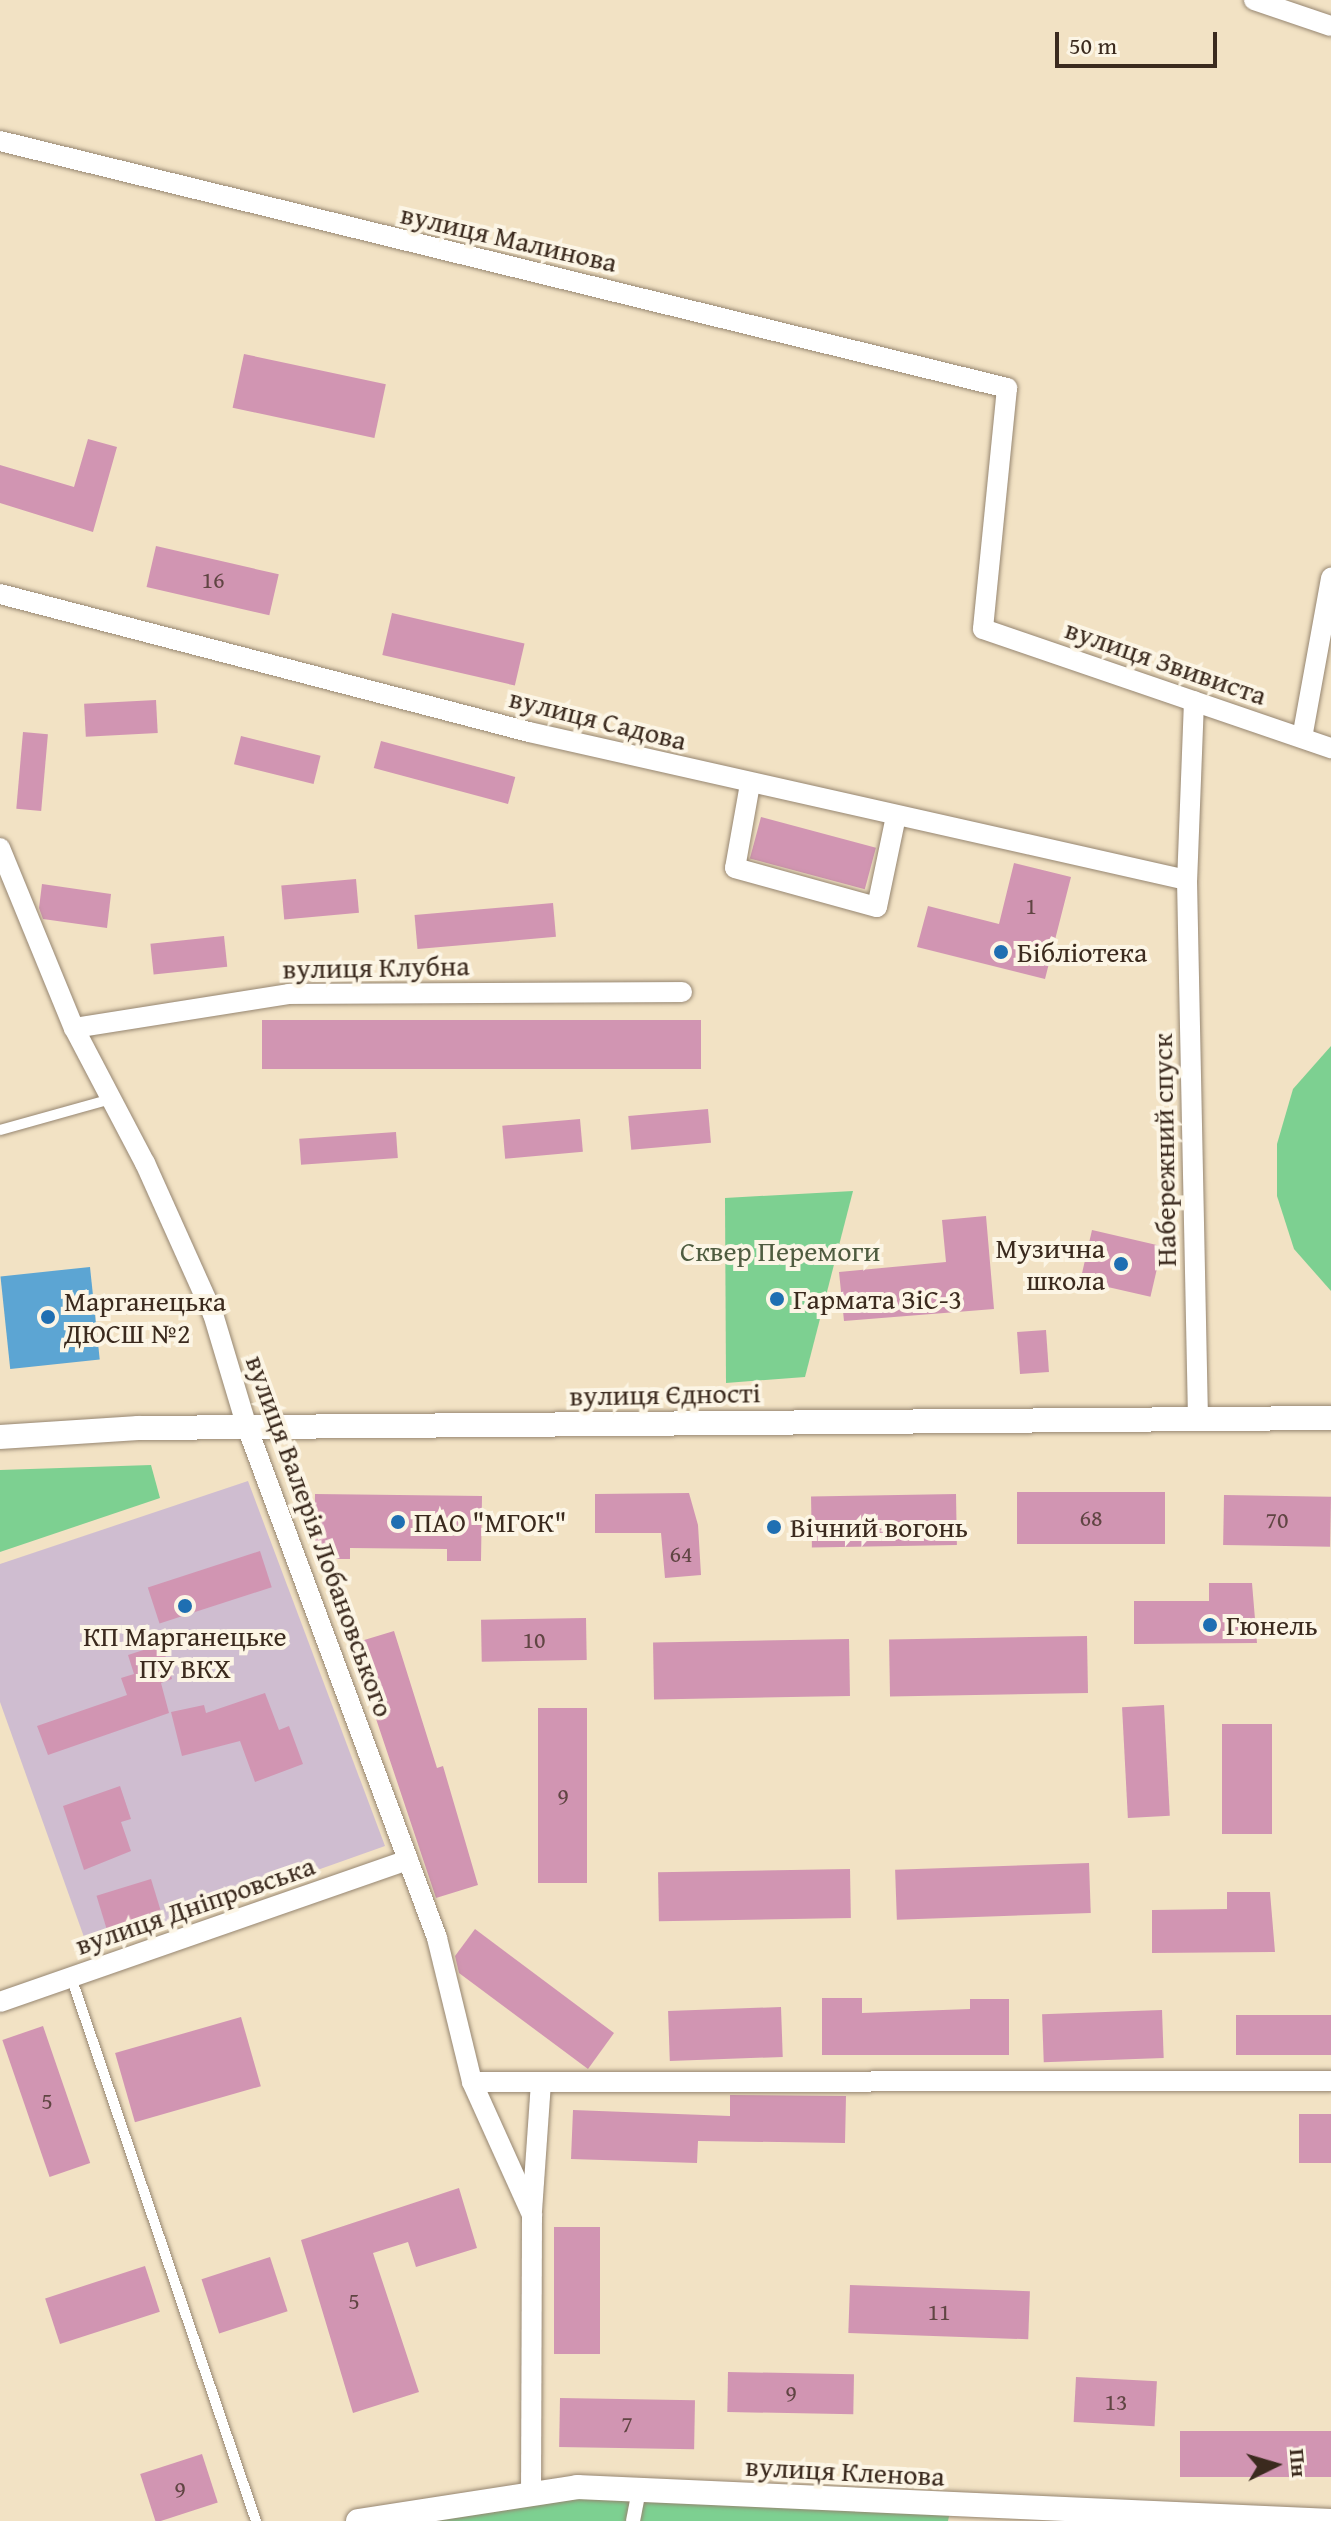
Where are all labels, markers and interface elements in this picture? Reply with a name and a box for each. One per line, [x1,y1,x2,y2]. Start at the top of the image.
scale bar [1059,16,1221,66]
text: 50 m [1069,28,1117,63]
street label: вулиця Малинова [397,197,621,279]
house number: 16 [201,566,225,594]
street label: вулиця Звивиста [1061,612,1271,712]
street label: вулиця Садова [506,681,690,757]
house number: 1 [1025,892,1037,920]
place label: Бібліотека [1017,935,1147,969]
marker: Бібліотека [992,943,1010,961]
street label: вулиця Клубна [282,949,470,985]
street label: Набережний спуск [1145,1033,1183,1267]
place label: Музична школа [995,1231,1105,1297]
park label: Сквер Перемоги [680,1234,880,1268]
marker: Музична школа [1112,1255,1130,1273]
place label: Гармата ЗіС-3 [793,1282,962,1316]
place label: Марганецька ДЮСШ №2 [64,1284,226,1350]
marker: Гармата ЗіС-3 [768,1290,786,1308]
marker: Марганецька ДЮСШ №2 [39,1308,57,1326]
street label: вулиця Валерія Лобановського [239,1351,401,1721]
street label: вулиця Єдності [569,1376,761,1412]
house number: 68 [1079,1504,1103,1532]
place label: ПАО "МГОК" [414,1505,567,1539]
house number: 70 [1265,1506,1289,1534]
place label: Вічний вогонь [790,1510,968,1544]
marker: ПАО "МГОК" [389,1513,407,1531]
marker: Вічний вогонь [765,1518,783,1536]
house number: 64 [669,1540,693,1568]
marker: КП Марганецьке ПУ ВКХ [176,1597,194,1615]
place label: Гюнель [1226,1608,1318,1642]
marker: Гюнель [1201,1616,1219,1634]
place label: КП Марганецьке ПУ ВКХ [83,1619,287,1685]
house number: 10 [522,1626,546,1654]
house number: 9 [557,1782,569,1810]
street label: вулиця Дніпровська [71,1848,319,1962]
house number: 5 [41,2087,53,2115]
house number: 5 [348,2287,360,2315]
house number: 11 [927,2298,951,2326]
house number: 9 [785,2379,797,2407]
house number: 13 [1104,2388,1128,2416]
house number: 7 [621,2410,633,2438]
north arrow [1235,2425,1315,2505]
text: Пн [1282,2447,1316,2478]
street label: вулиця Кленова [745,2449,945,2493]
house number: 9 [174,2475,186,2503]

